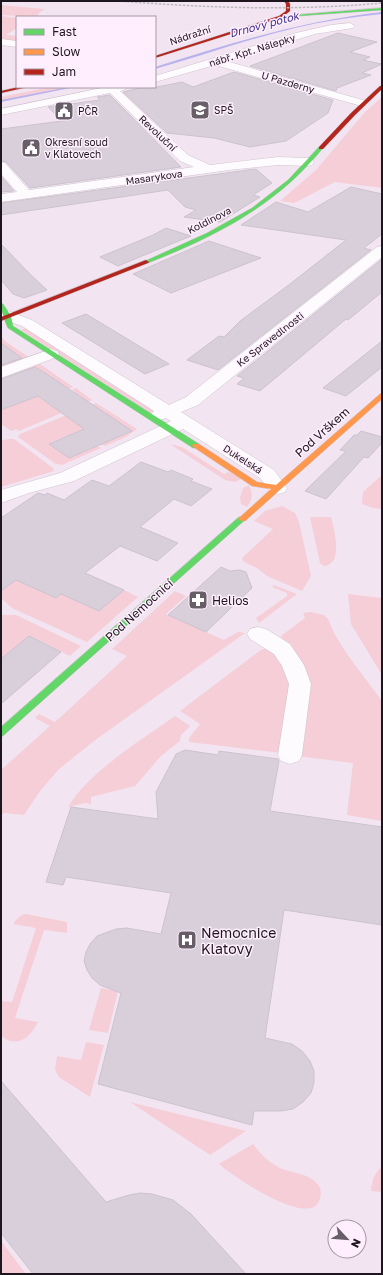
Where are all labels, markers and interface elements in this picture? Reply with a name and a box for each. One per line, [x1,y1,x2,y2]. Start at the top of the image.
water label: Drnový potok [228,8,302,40]
legend [16,16,156,88]
street label: Nádražní [168,22,213,47]
text: Fast [52,24,77,39]
street label: nábř. Kpt. Nálepky [207,31,297,69]
text: Slow [52,44,80,59]
text: Jam [52,64,76,79]
street label: U Pazderny [260,69,316,95]
school or university icon: SPŠ [189,99,211,121]
public building icon: PČR [53,100,75,122]
place label: SPŠ [214,103,233,116]
place label: PČR [78,105,98,117]
street label: Revoluční [137,113,180,154]
place label: Okresní soud v Klatovech [45,136,108,160]
public building icon: Okresní soud v Klatovech [20,137,42,159]
street label: Masarykova [125,167,183,187]
street label: Koldinova [185,204,233,236]
street label: Ke Spravedlnosti [234,309,306,369]
street label: Pod Vrškem [292,404,352,460]
street label: Dukelská [221,442,265,476]
street label: Pod Nemocnicí [102,575,177,644]
pharmacy icon: Helios [187,589,209,611]
place label: Helios [212,593,249,608]
place label: Nemocnice Klatovy [201,924,276,957]
hospital icon: Nemocnice Klatovy [176,929,198,951]
north arrow [327,1219,367,1259]
text: N [349,1237,364,1250]

